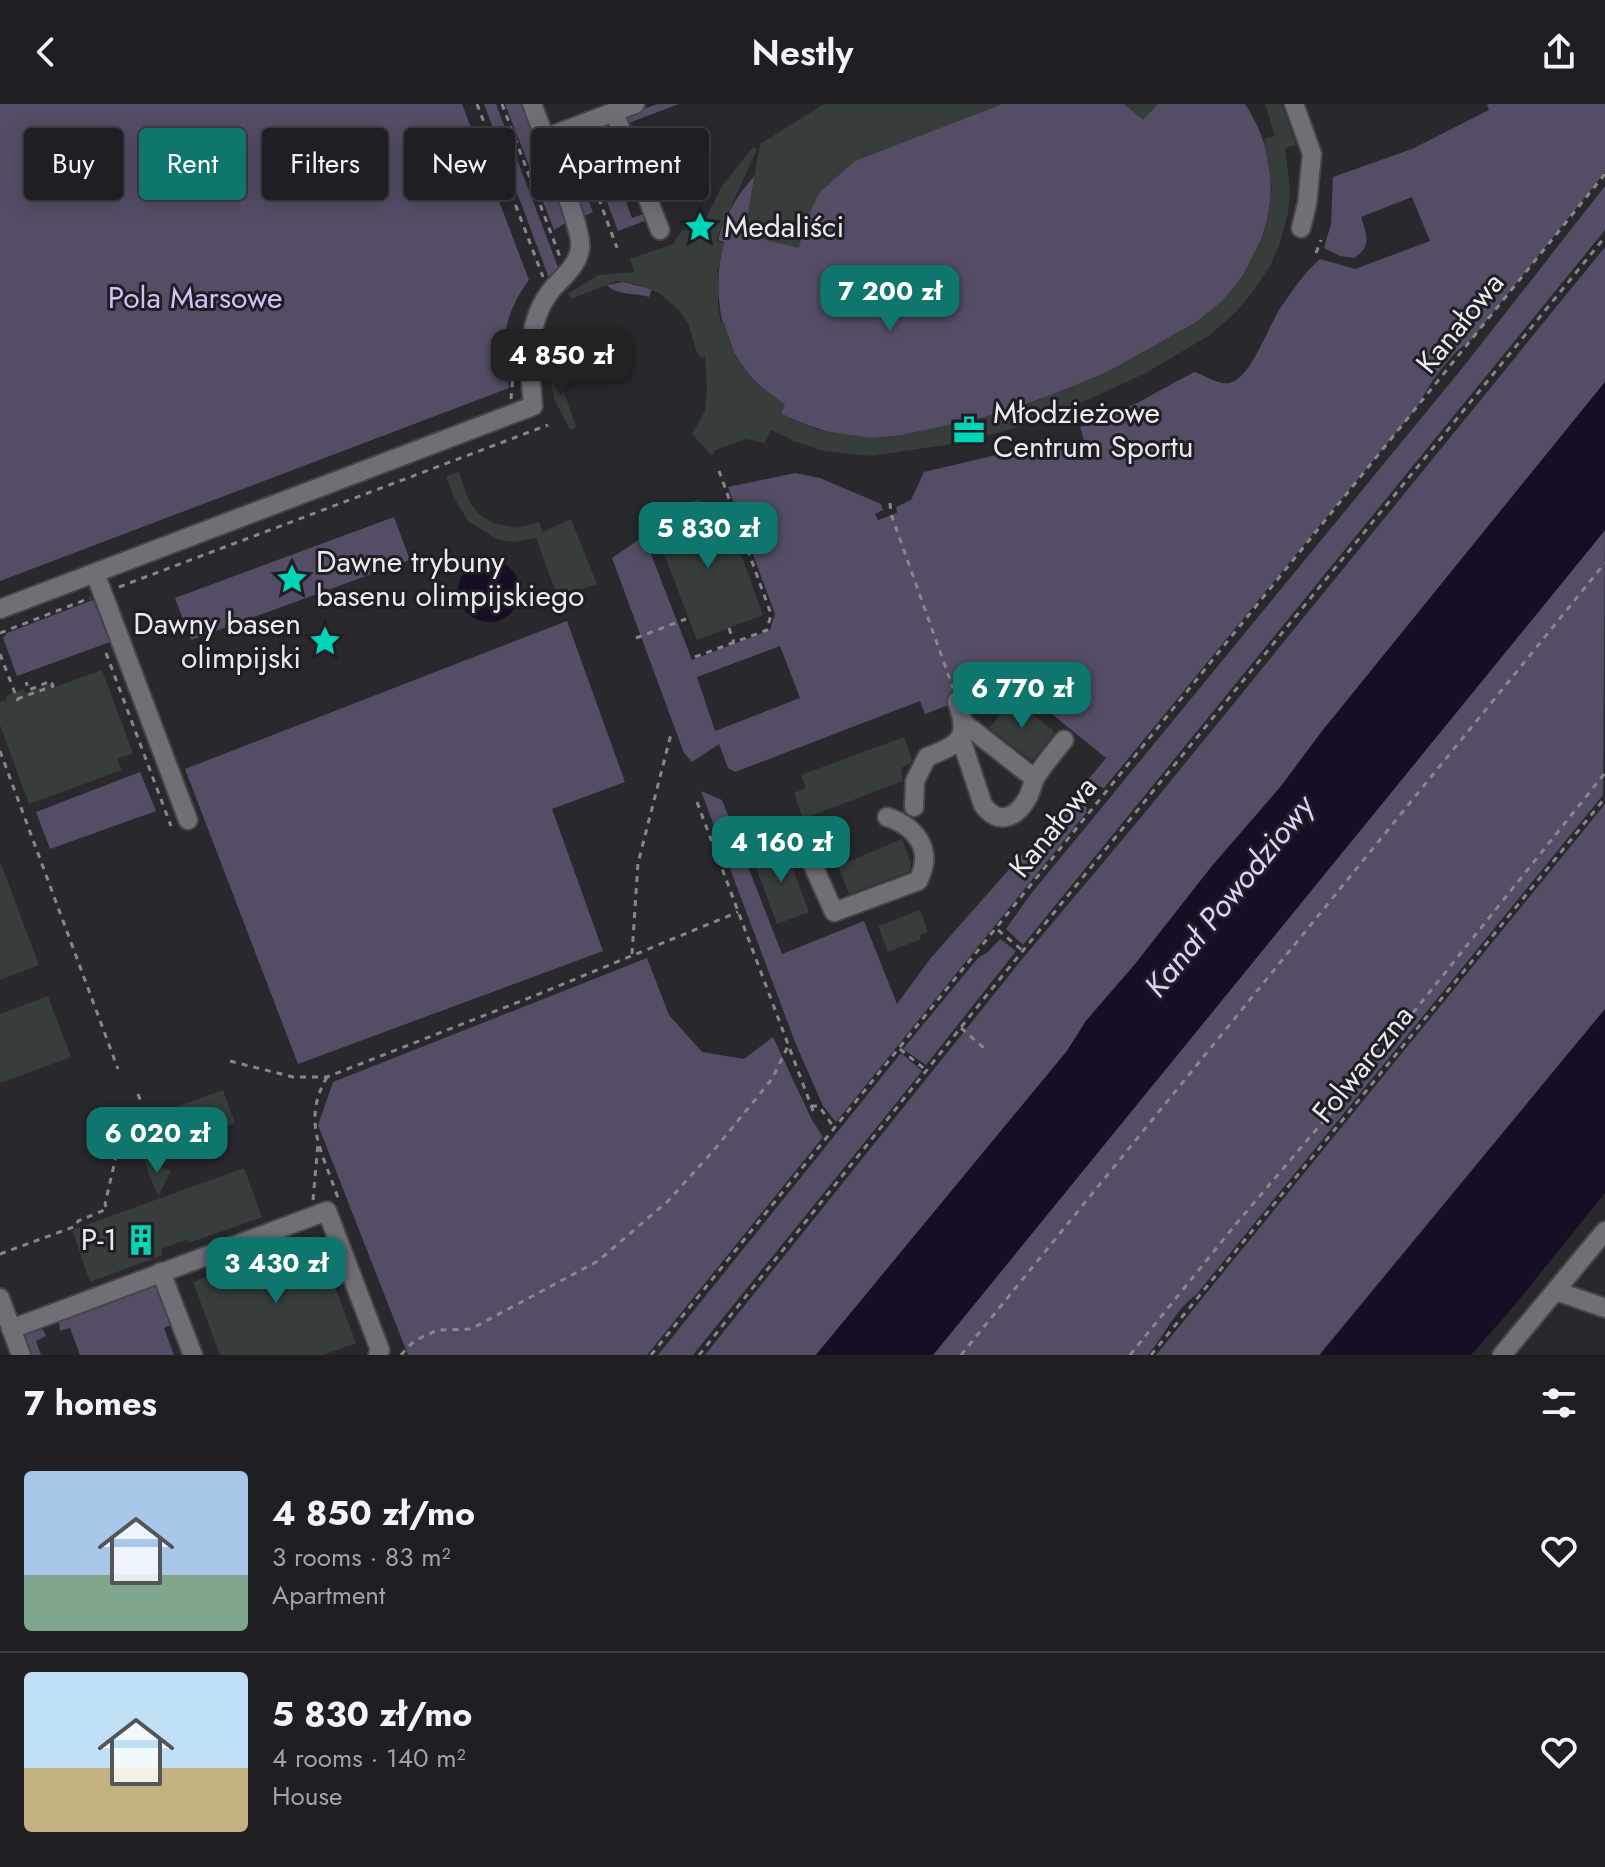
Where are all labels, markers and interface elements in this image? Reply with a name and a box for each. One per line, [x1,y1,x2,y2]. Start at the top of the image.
text: Nestly [752,26,853,78]
icon: back [24,30,68,74]
icon: share [1537,30,1581,74]
chip: Buy [24,128,123,200]
chip: Rent [139,128,246,200]
chip: Filters [262,128,388,200]
chip: New [404,128,515,200]
chip: Apartment [531,128,709,200]
place label: Medaliści [724,205,844,248]
place icon: Medaliści [683,210,717,244]
street label: Kanałowa [1405,263,1514,383]
pin: 7 200 zł [807,265,973,333]
text: 7 200 zł [838,272,942,310]
park label: Pola Marsowe [108,276,282,319]
pin: 4 850 zł [478,329,644,397]
text: 4 850 zł [509,336,613,374]
place label: Młodzieżowe Centrum Sportu [993,391,1194,468]
office icon: Młodzieżowe Centrum Sportu [952,413,986,447]
pin: 5 830 zł [625,502,791,570]
text: 5 830 zł [657,509,759,547]
place label: Dawne trybuny basenu olimpijskiego [316,540,584,617]
place icon: Dawne trybuny basenu olimpijskiego [275,562,309,596]
place label: Dawny basen olimpijski [133,602,301,679]
place icon: Dawny basen olimpijski [308,624,342,658]
pin: 6 770 zł [939,662,1105,730]
text: 6 770 zł [971,669,1073,707]
street label: Kanałowa [998,767,1107,887]
water label: Kanał Powodziowy [1133,783,1326,1007]
pin: 4 160 zł [698,816,864,884]
text: 4 160 zł [730,823,832,861]
street label: Folwarczna [1302,996,1423,1132]
pin: 6 020 zł [74,1107,240,1175]
text: 6 020 zł [104,1114,210,1152]
place label: P-1 [81,1218,117,1261]
building icon: P-1 [124,1223,158,1257]
pin: 3 430 zł [193,1237,359,1305]
text: 3 430 zł [224,1244,328,1282]
text: 7 homes [24,1379,157,1428]
icon: filters [1537,1381,1581,1425]
text: 4 850 zł/mo [272,1489,475,1538]
icon: home [88,1503,184,1599]
icon: heart [1537,1529,1581,1573]
text: 3 rooms · 83 m² [272,1538,451,1576]
text: Apartment [272,1576,385,1614]
text: 5 830 zł/mo [272,1690,472,1739]
icon: home [88,1704,184,1800]
icon: heart [1537,1730,1581,1774]
text: 4 rooms · 140 m² [272,1739,466,1777]
text: House [272,1777,342,1815]

